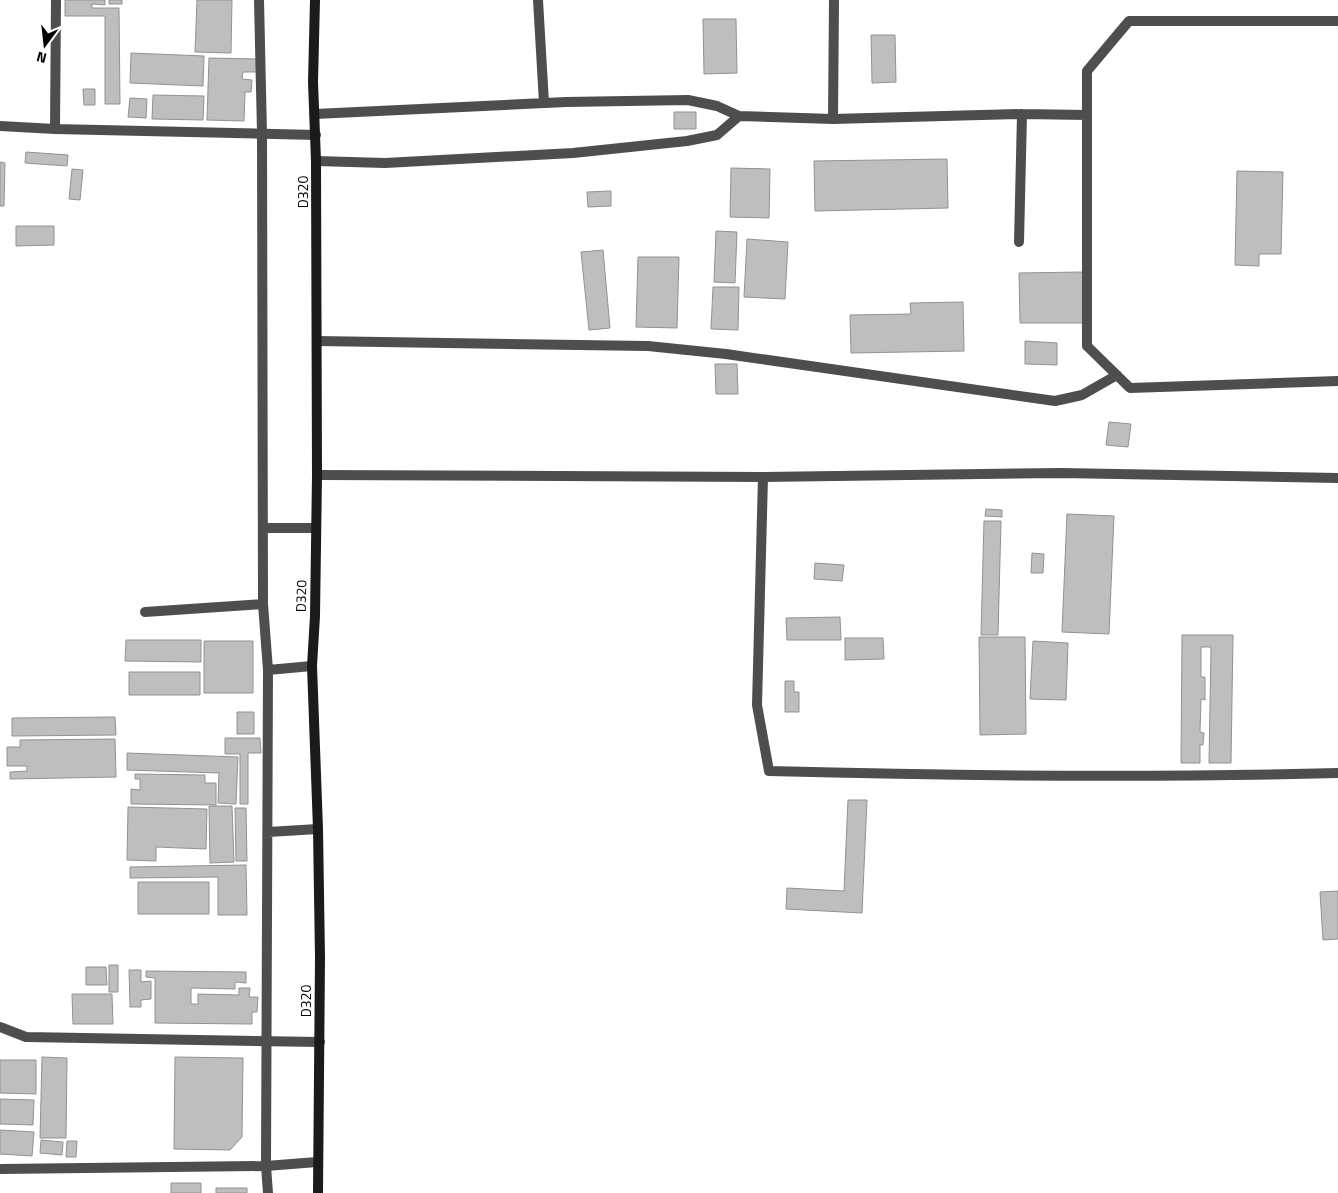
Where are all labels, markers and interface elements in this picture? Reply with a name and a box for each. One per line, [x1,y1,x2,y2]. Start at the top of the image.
north arrow [20,20,70,70]
text: N [34,47,49,69]
street label: D320 [292,176,313,208]
street label: D320 [290,579,311,612]
street label: D320 [295,985,316,1017]

